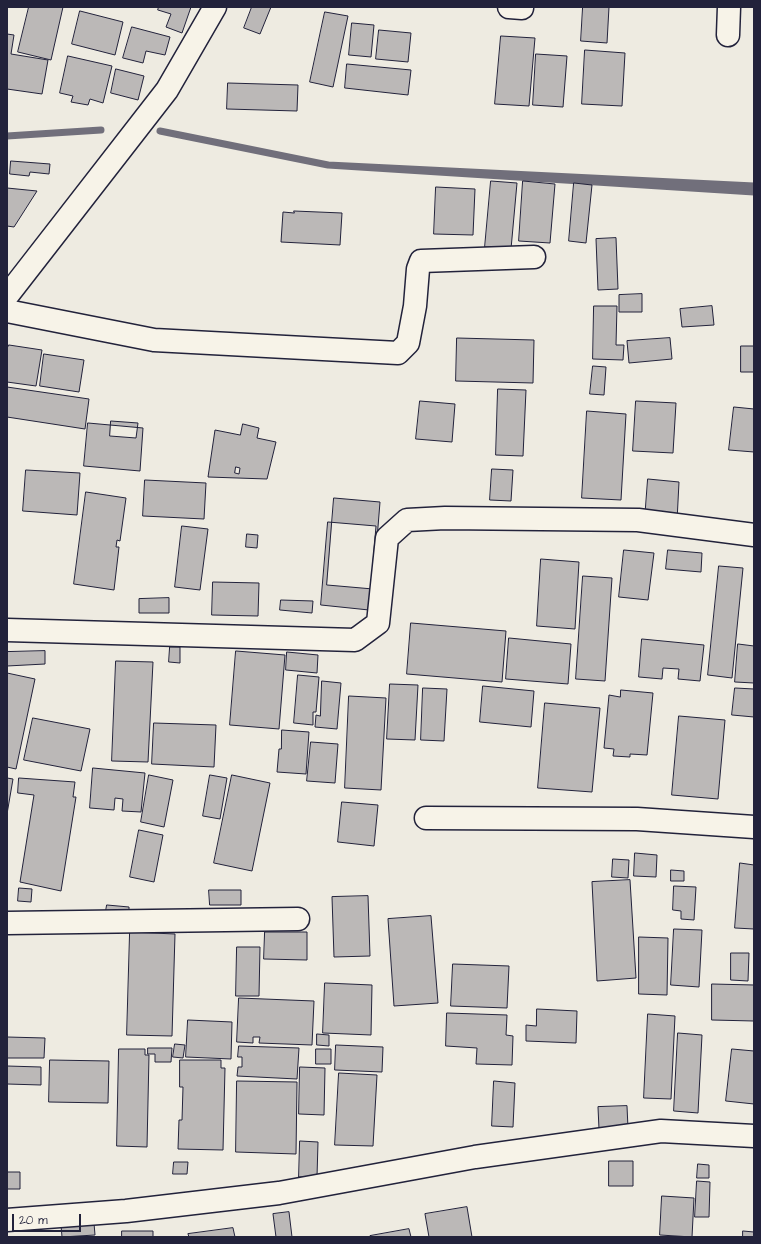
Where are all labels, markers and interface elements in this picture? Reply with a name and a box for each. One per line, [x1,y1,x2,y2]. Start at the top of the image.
scale bar [14,1206,83,1232]
text: 20 m [19,1212,48,1229]

